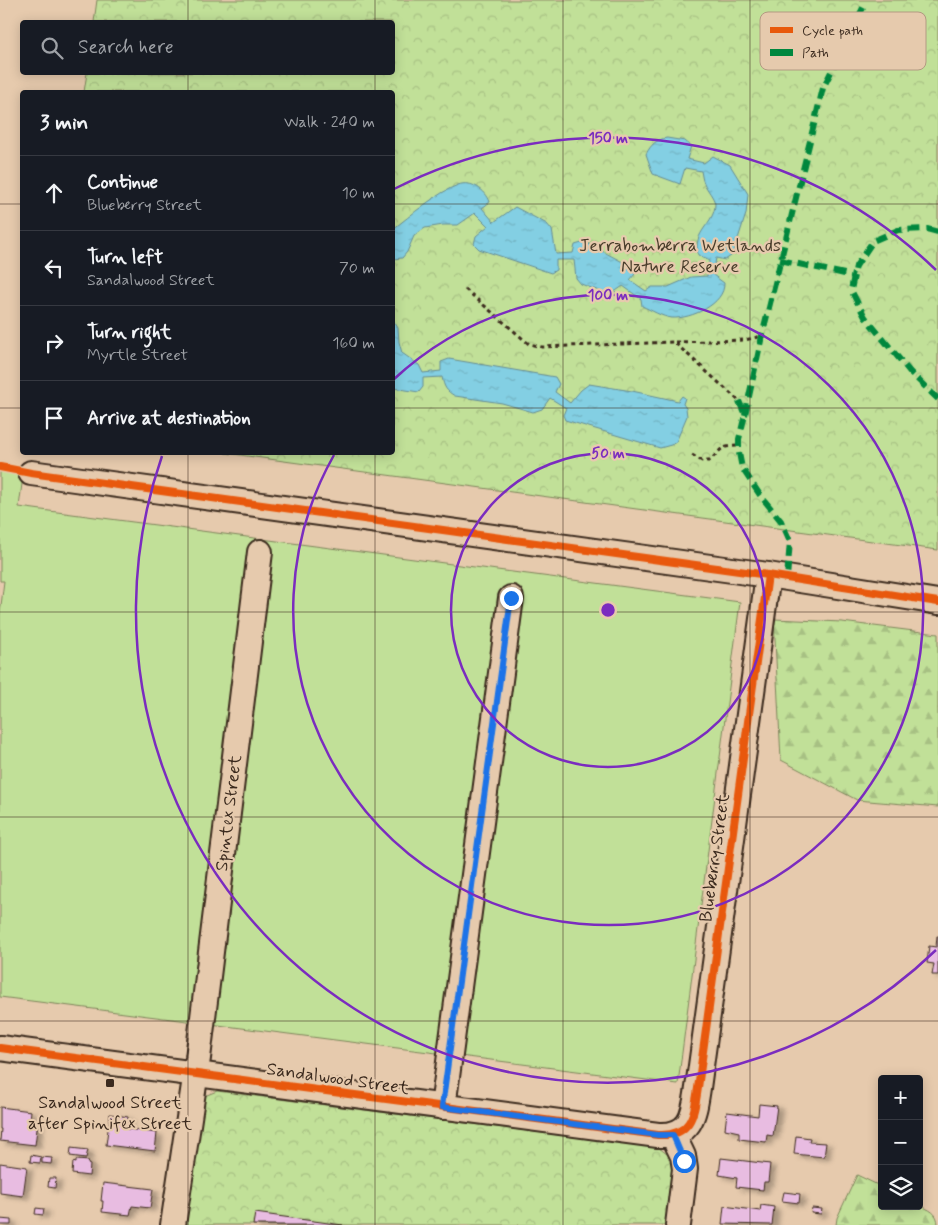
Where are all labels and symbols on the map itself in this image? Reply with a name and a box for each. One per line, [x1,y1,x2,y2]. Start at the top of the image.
legend [760,12,926,70]
text: Cycle path [802,22,863,40]
text: Path [802,44,829,62]
text: 150 m [588,129,628,149]
park label: Jerrabomberra Wetlands Nature Reserve [579,234,781,279]
text: 100 m [588,286,628,306]
text: 50 m [591,444,625,464]
route end [500,587,523,610]
centre of rings [599,601,617,619]
street label: Spintex Street [210,753,248,873]
street label: Blueberry Street [694,792,736,924]
street label: Sandalwood Street [265,1057,411,1101]
marker: Sandalwood Street after Spinifex Street [104,1077,116,1089]
place label: Sandalwood Street after Spinifex Street [28,1091,192,1136]
route start [673,1150,696,1173]

